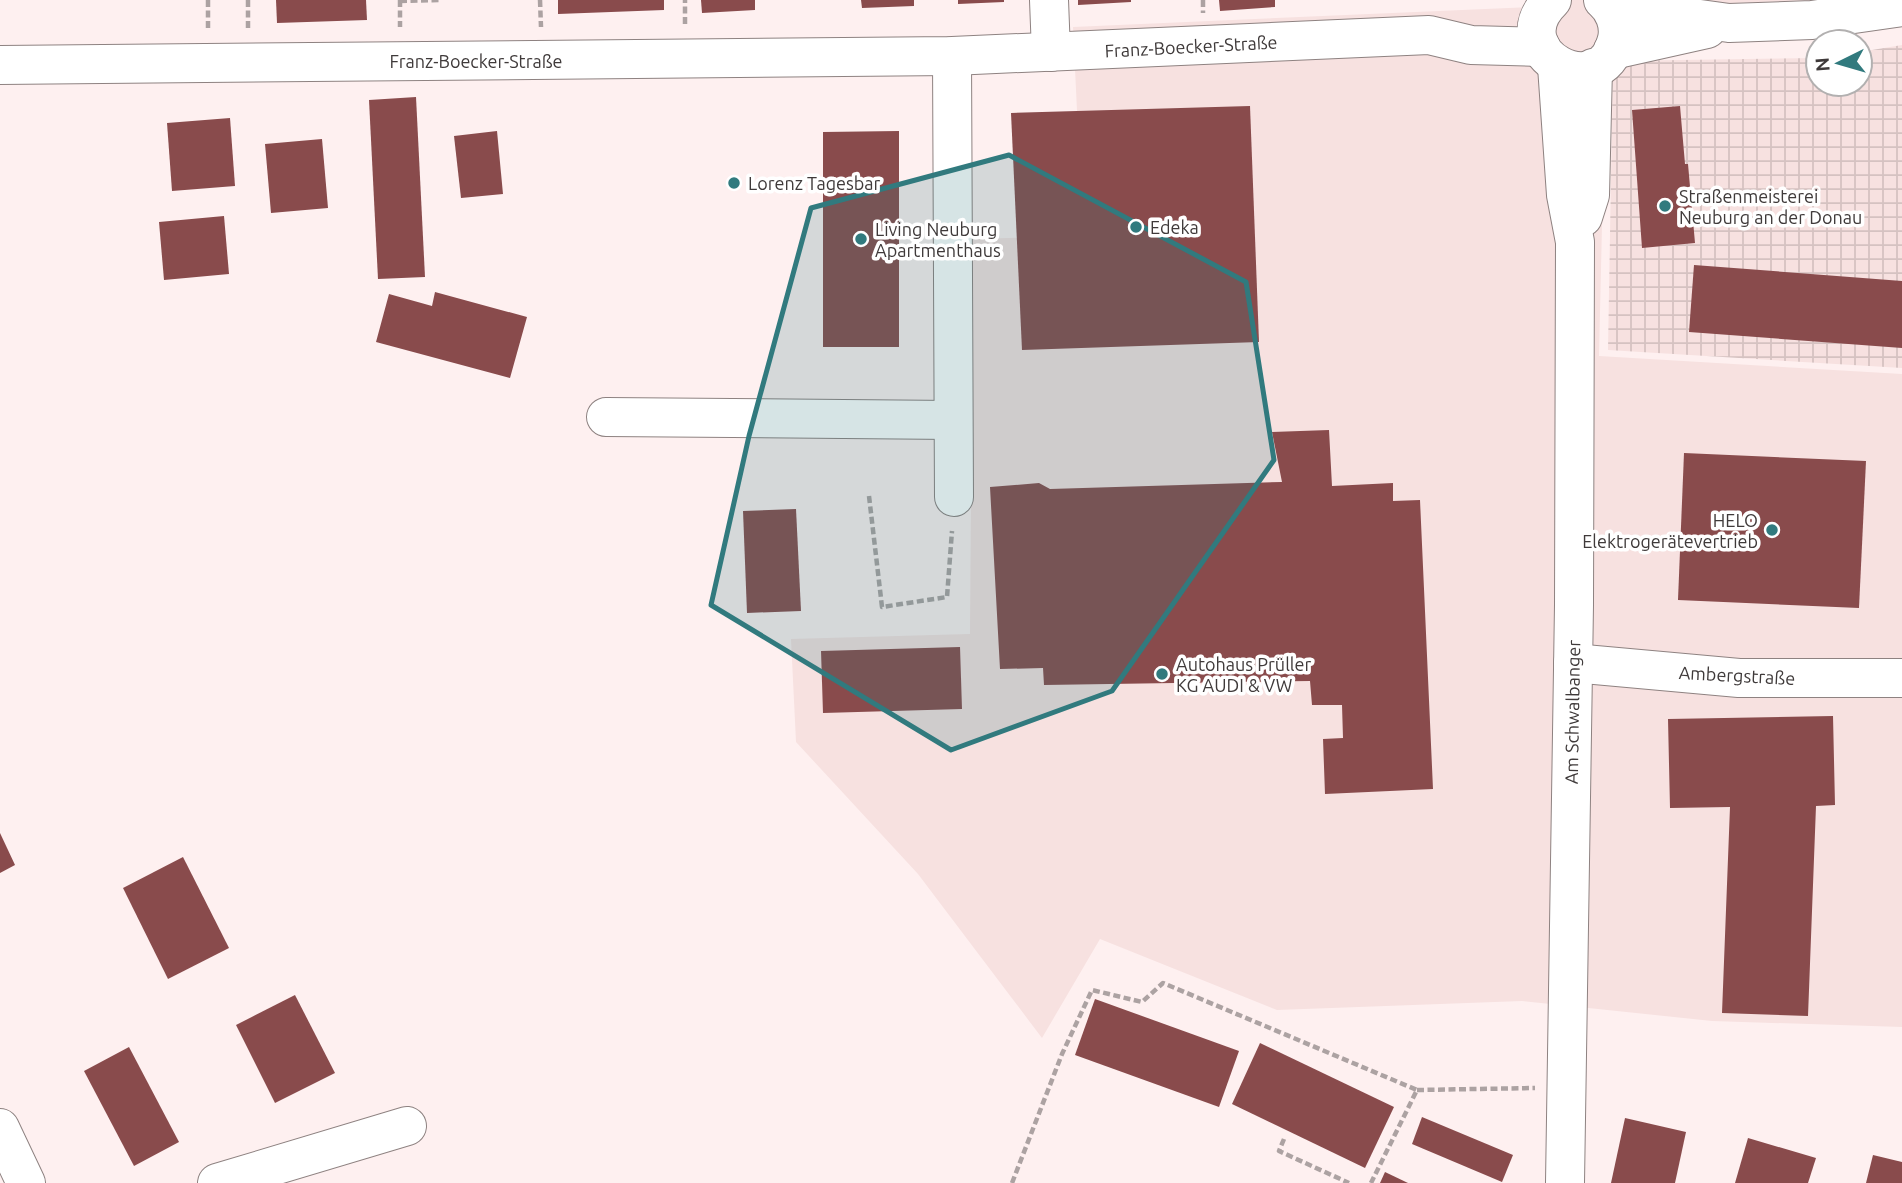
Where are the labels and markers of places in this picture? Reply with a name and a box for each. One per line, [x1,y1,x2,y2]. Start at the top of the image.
place label: Lorenz Tagesbar [748,173,881,193]
marker: Lorenz Tagesbar [726,175,742,191]
place label: Straßenmeisterei Neuburg an der Donau [1679,186,1862,227]
marker: Straßenmeisterei Neuburg an der Donau [1657,198,1673,214]
place label: Edeka [1150,217,1199,237]
place label: Living Neuburg Apartmenthaus [875,219,1001,260]
marker: Edeka [1128,219,1144,235]
marker: Living Neuburg Apartmenthaus [853,231,869,247]
place label: HELO Elektrogerätevertrieb [1582,510,1758,551]
marker: HELO Elektrogerätevertrieb [1764,522,1780,538]
place label: Autohaus Prüller KG AUDI & VW [1176,654,1312,695]
marker: Autohaus Prüller KG AUDI & VW [1154,666,1170,682]

